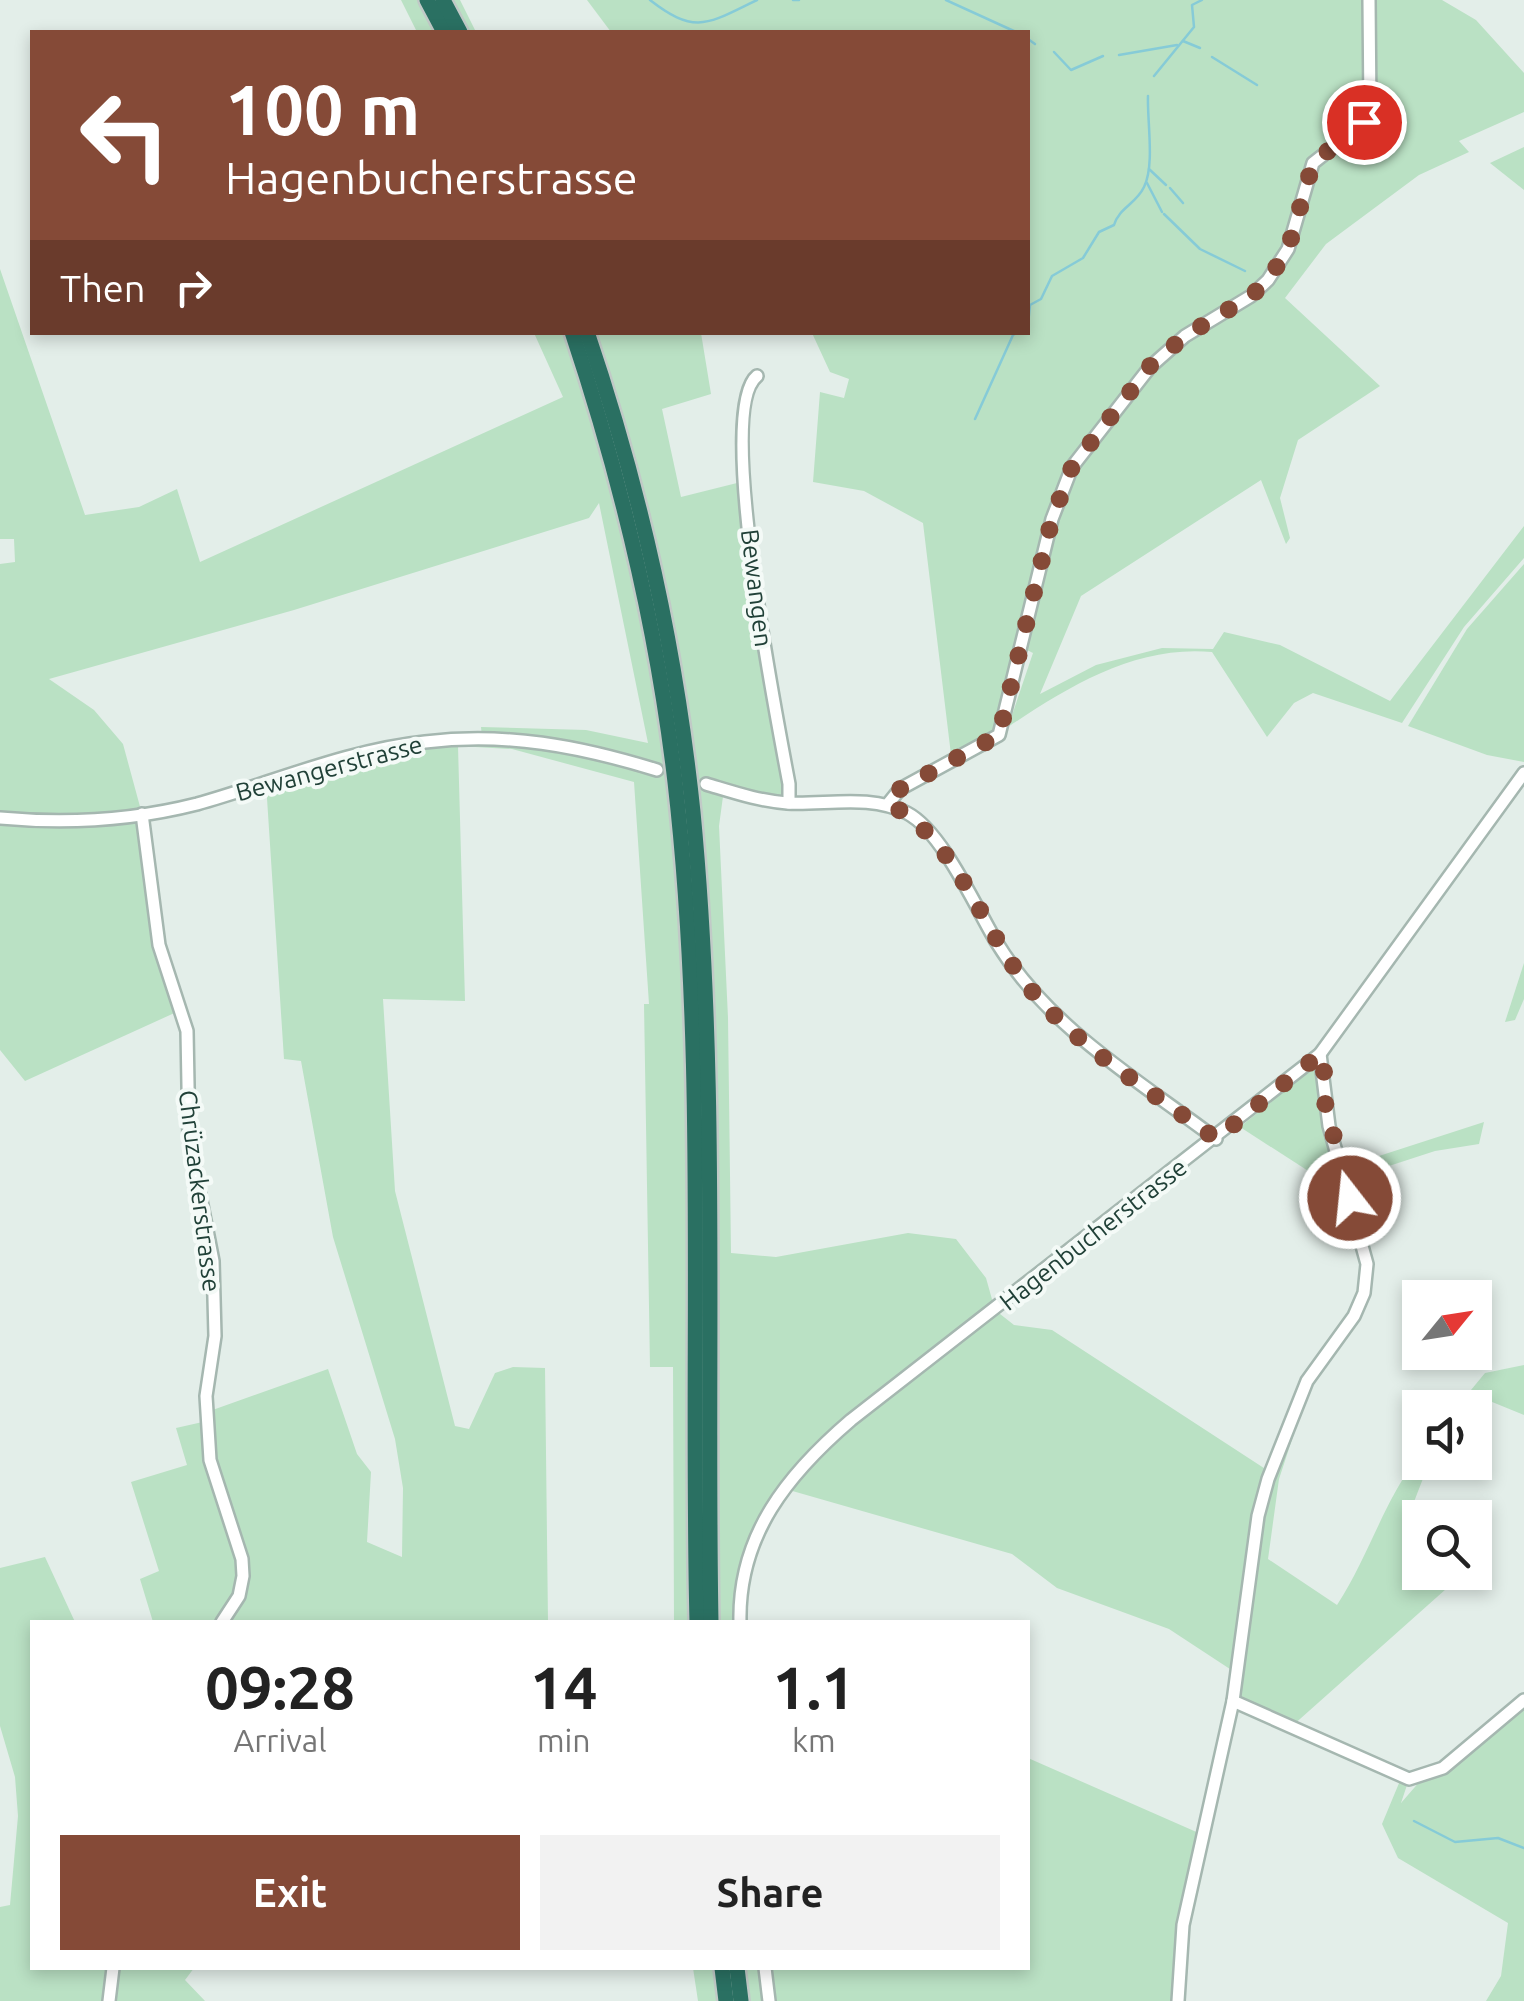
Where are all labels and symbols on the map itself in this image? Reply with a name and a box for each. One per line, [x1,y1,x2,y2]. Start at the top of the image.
pin [1322,80,1407,165]
street label: Bewangen [736,527,778,649]
street label: Bewangerstrasse [232,730,426,806]
street label: Chrüzackerstrasse [174,1088,226,1294]
position arrow [1298,1146,1402,1250]
street label: Hagenbucherstrasse [994,1152,1192,1316]
north arrow [1402,1280,1492,1370]

